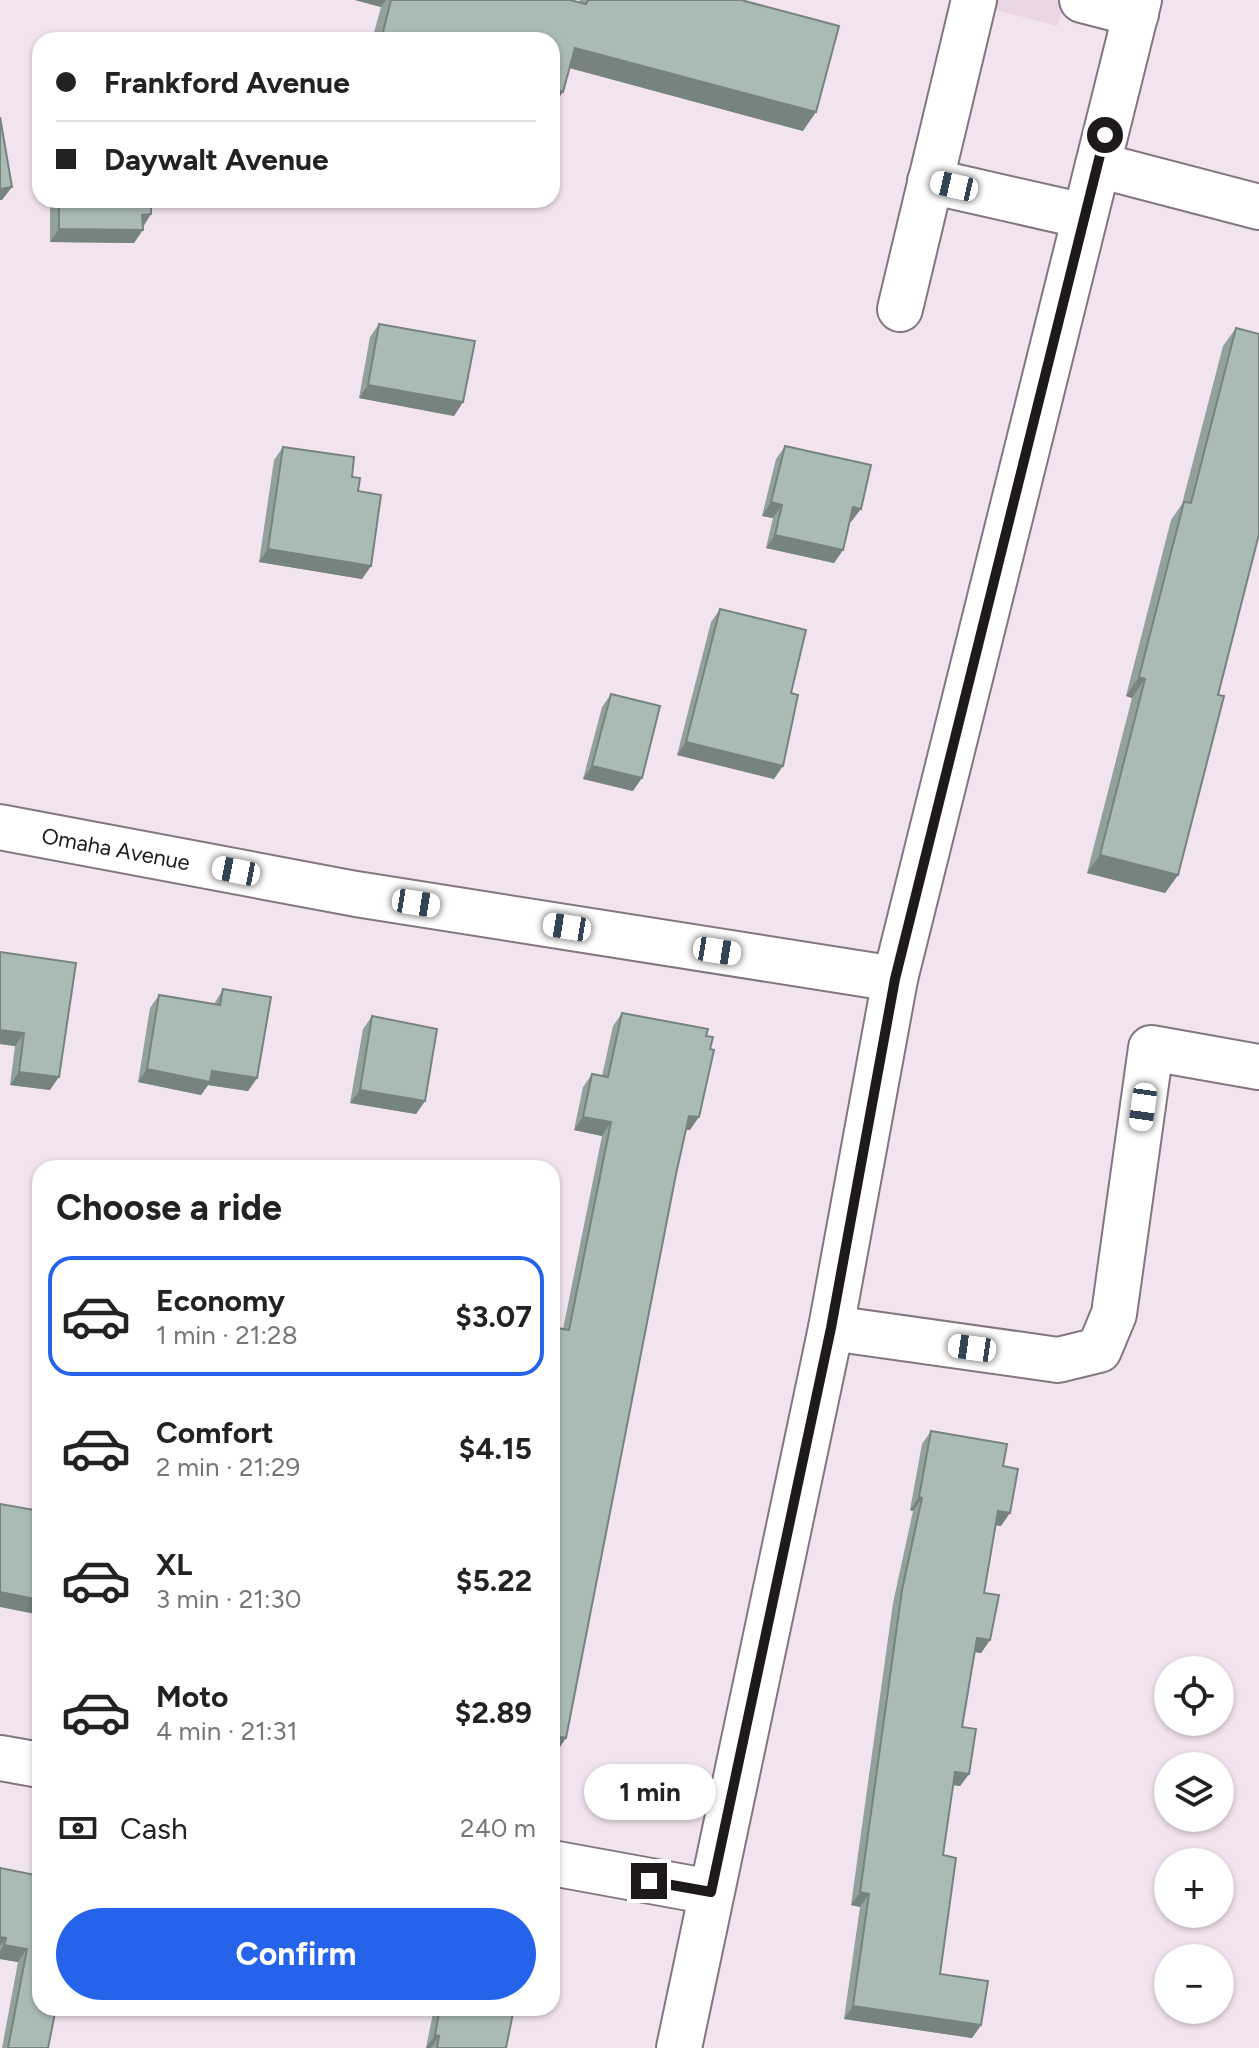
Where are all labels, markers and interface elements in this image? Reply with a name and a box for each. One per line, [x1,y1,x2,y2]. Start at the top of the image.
text: Frankford Avenue [104,64,350,101]
route start [1087,117,1123,153]
text: Daywalt Avenue [104,141,329,178]
car [928,169,980,203]
street label: Omaha Avenue [39,822,192,876]
car [210,855,262,887]
car [390,887,442,919]
car [541,911,593,943]
car [691,935,743,967]
car [1128,1082,1158,1132]
text: Choose a ride [56,1186,282,1229]
icon: car [60,1280,132,1352]
text: Economy [156,1282,285,1319]
text: $3.07 [455,1298,532,1335]
text: 1 min · 21:28 [156,1319,298,1351]
car [947,1333,997,1363]
icon: car [60,1412,132,1484]
text: Comfort [156,1414,274,1451]
text: $4.15 [459,1430,532,1467]
text: 2 min · 21:29 [156,1451,300,1483]
icon: car [60,1544,132,1616]
text: XL [156,1546,192,1583]
text: $5.22 [456,1562,532,1599]
text: 3 min · 21:30 [156,1583,301,1615]
map controls [1154,1656,1234,2024]
button: locate [1154,1656,1234,1736]
icon: car [60,1676,132,1748]
text: Moto [156,1678,228,1715]
text: $2.89 [455,1694,532,1731]
text: 4 min · 21:31 [156,1715,297,1747]
button: layers [1154,1752,1234,1832]
callout: 1 min [583,1765,715,1821]
text: 1 min [619,1776,681,1808]
icon: cash [56,1806,100,1850]
text: Cash [120,1810,188,1847]
text: 240 m [460,1812,536,1844]
button: + [1154,1848,1234,1928]
route end [631,1863,667,1899]
button: Confirm [56,1908,536,2000]
button: − [1154,1944,1234,2024]

